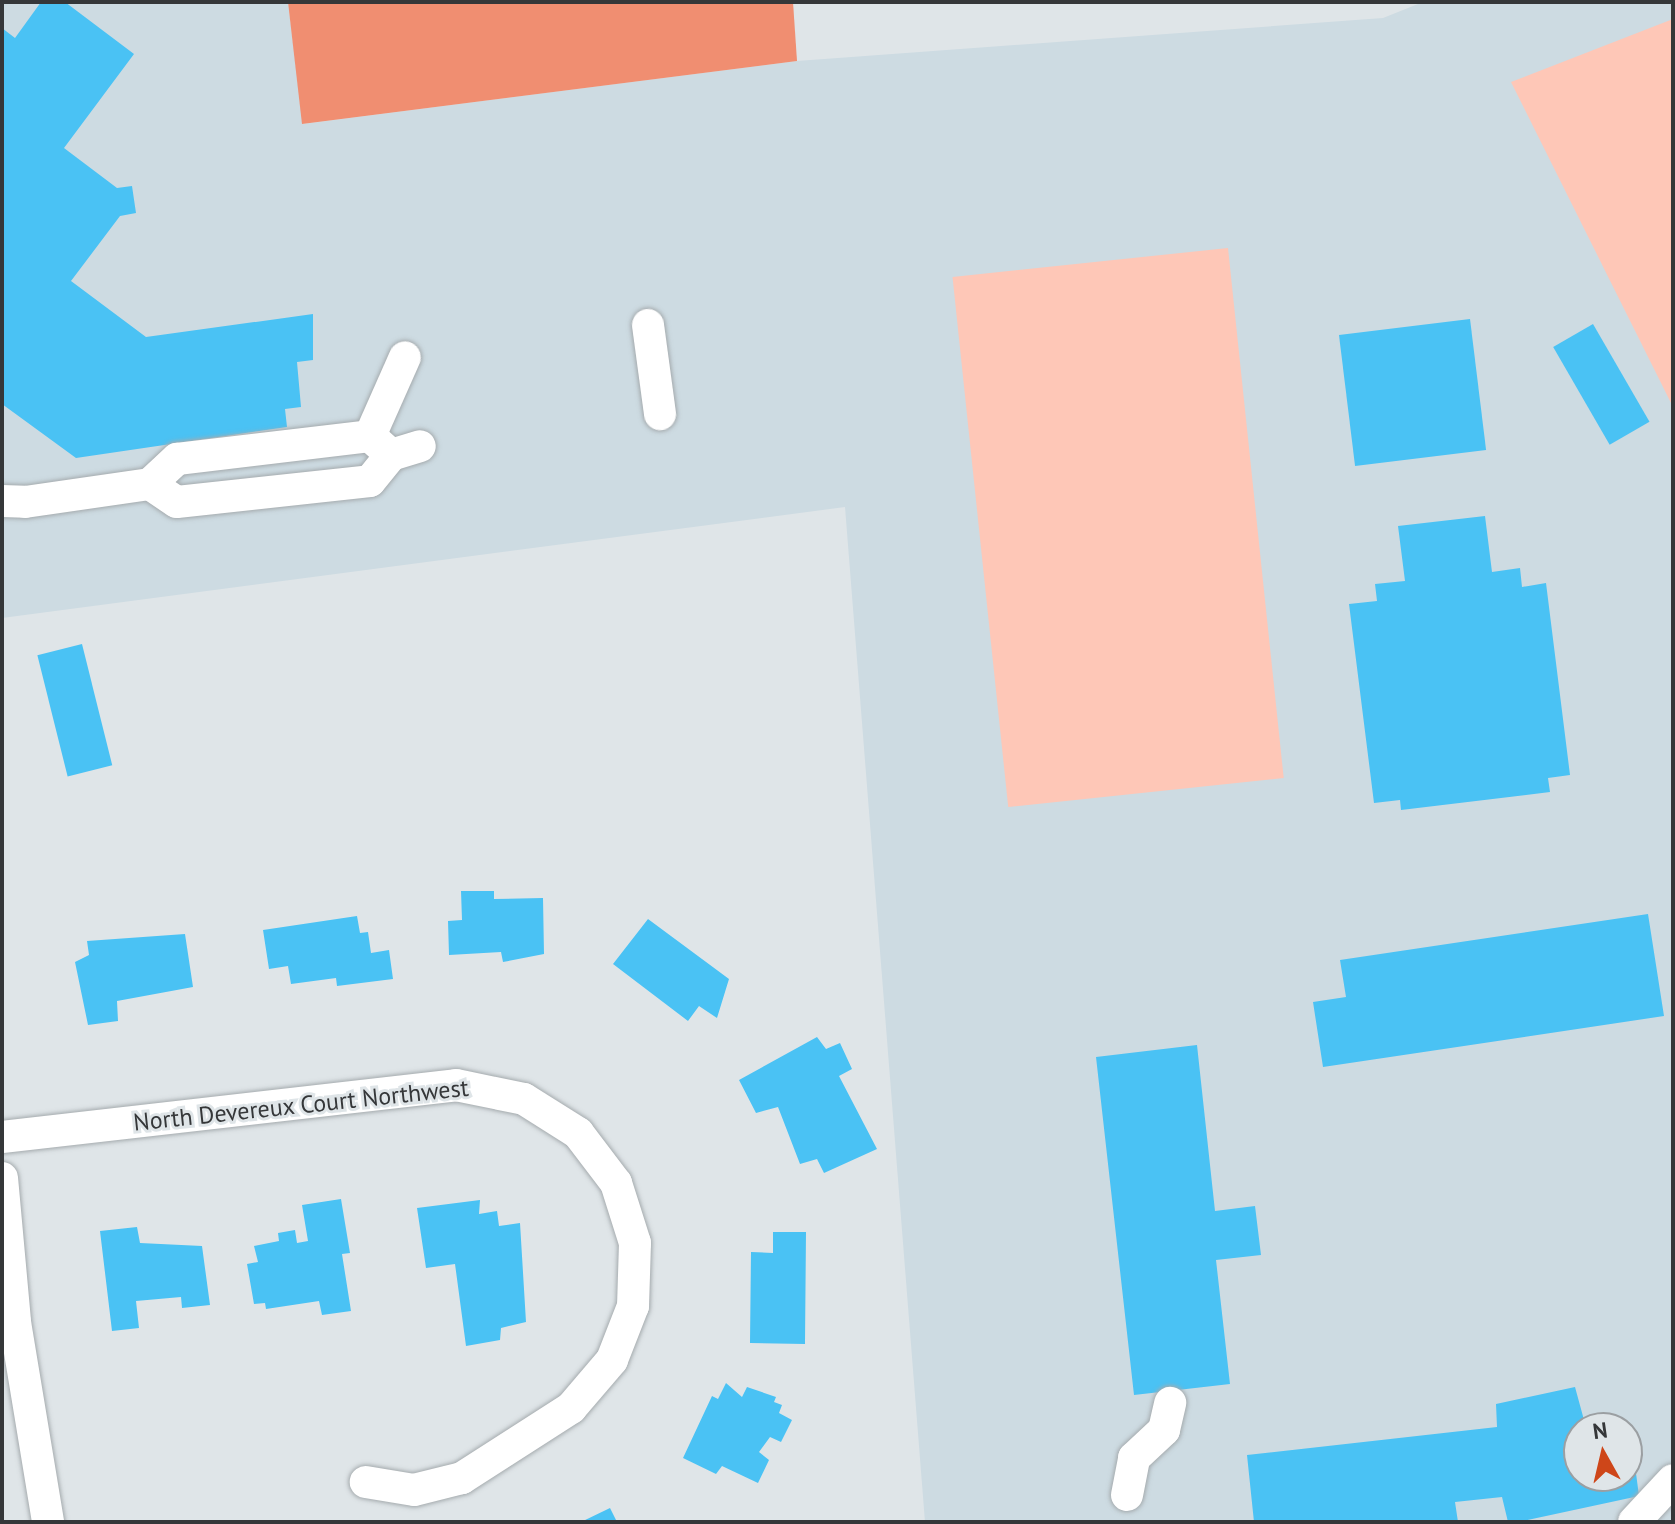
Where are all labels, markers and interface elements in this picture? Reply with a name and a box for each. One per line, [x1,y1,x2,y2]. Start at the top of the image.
street label: North Devereux Court Northwest [132,1073,470,1137]
north arrow [1563,1412,1643,1492]
text: N [1591,1415,1609,1445]

